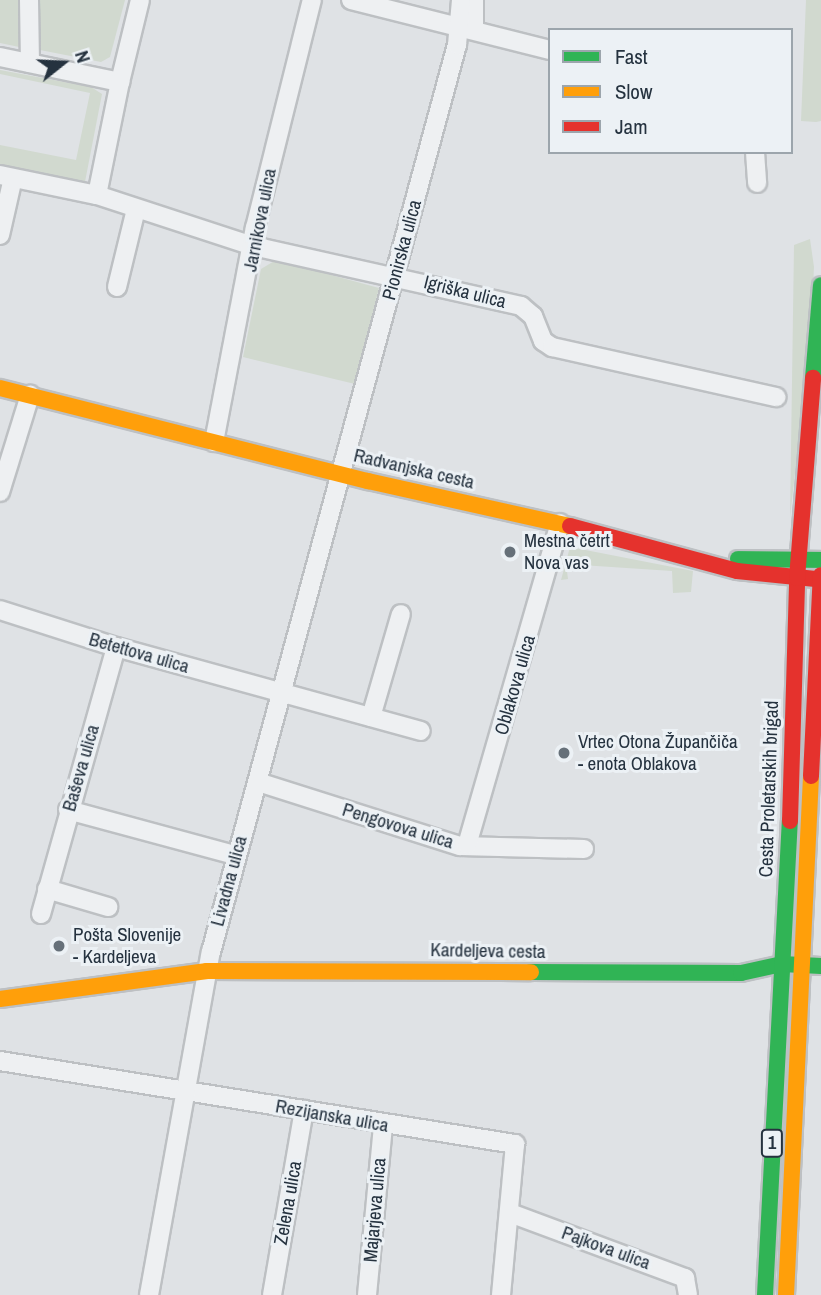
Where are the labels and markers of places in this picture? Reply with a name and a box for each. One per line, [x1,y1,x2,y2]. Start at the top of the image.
place label: Mestna četrt Nova vas [524,530,610,574]
marker: Mestna četrt Nova vas [502,544,518,560]
place label: Vrtec Otona Župančiča - enota Oblakova [578,731,738,775]
marker: Vrtec Otona Župančiča - enota Oblakova [556,745,572,761]
place label: Pošta Slovenije - Kardeljeva [73,924,181,968]
marker: Pošta Slovenije - Kardeljeva [51,938,67,954]

